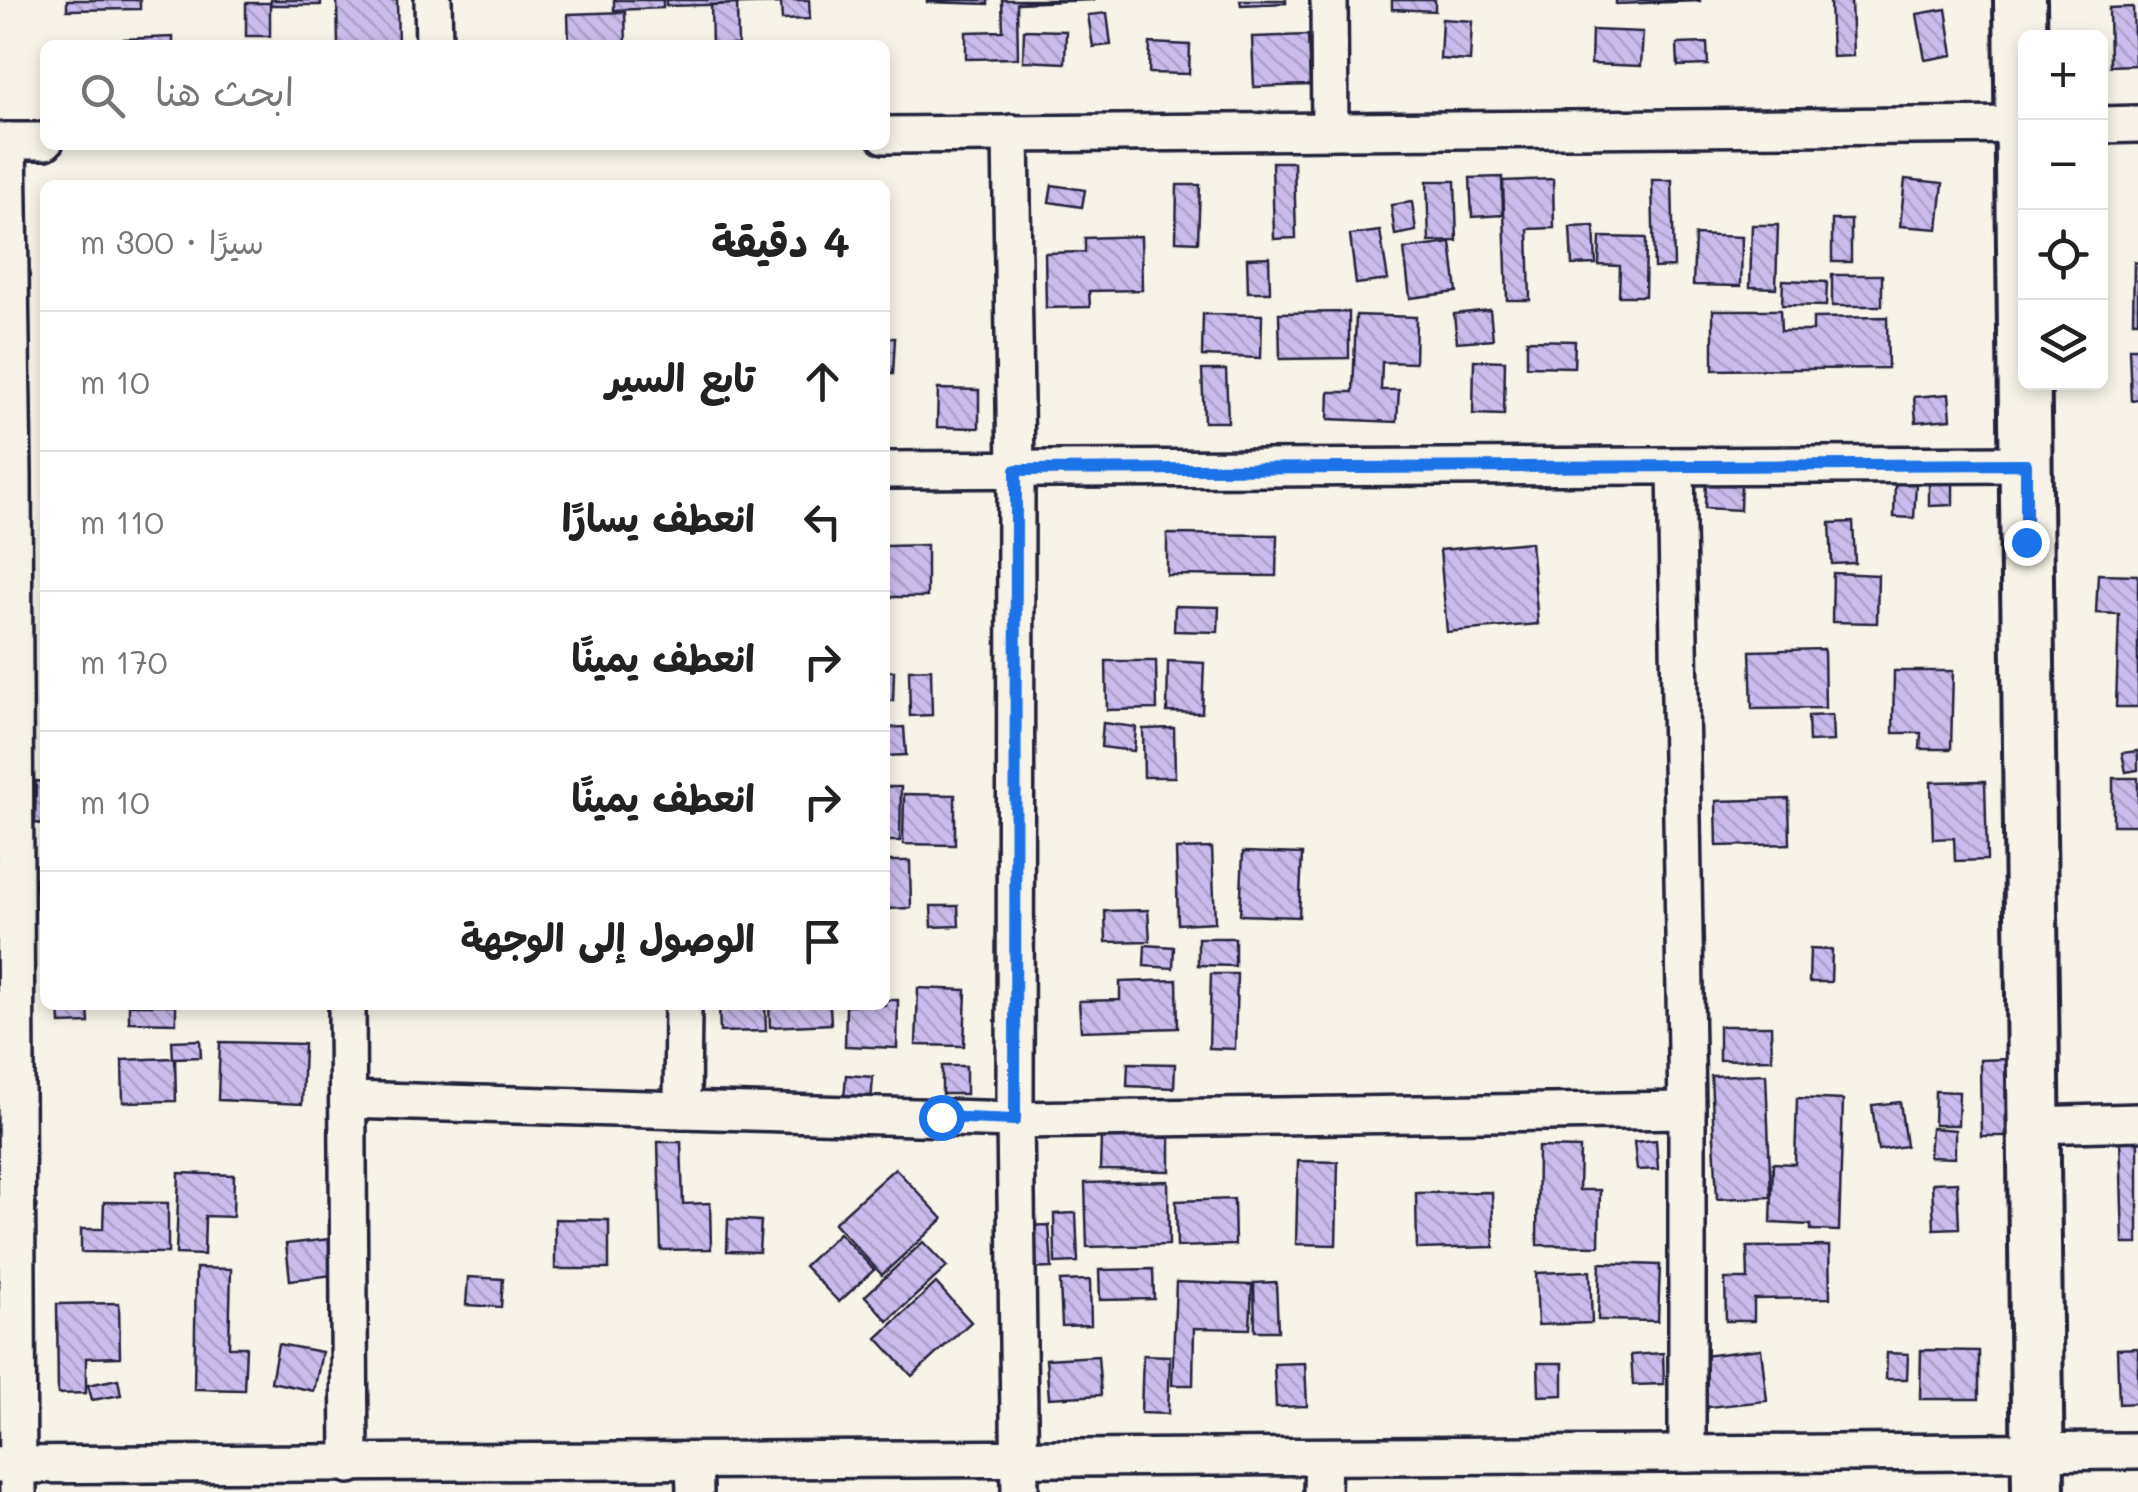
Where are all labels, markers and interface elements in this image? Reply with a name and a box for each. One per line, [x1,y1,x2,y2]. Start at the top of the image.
map controls [2018,30,2108,390]
button: + [2018,30,2108,120]
search box [40,40,890,150]
text: ابحث هنا [155,66,294,116]
icon: search [75,68,130,123]
button: − [2018,120,2108,210]
button: locate [2018,210,2108,300]
text: 4 دقيقة [711,213,850,268]
text: سيرًا · 300 m [80,220,264,262]
button: layers [2018,300,2108,390]
text: تابع السير [606,352,755,402]
icon: ahead [795,354,850,409]
text: 10 m [80,360,150,402]
text: انعطف يسارًا [562,492,755,542]
icon: left [795,494,850,549]
text: 110 m [80,500,164,542]
route end [2004,520,2050,566]
text: انعطف يمينًا [572,632,755,682]
icon: right [795,634,850,689]
text: 170 m [80,640,168,682]
text: انعطف يمينًا [572,772,755,822]
icon: right [795,774,850,829]
text: 10 m [80,780,150,822]
text: الوصول إلى الوجهة [460,912,755,962]
icon: arrive [795,914,850,969]
route start [919,1095,965,1141]

